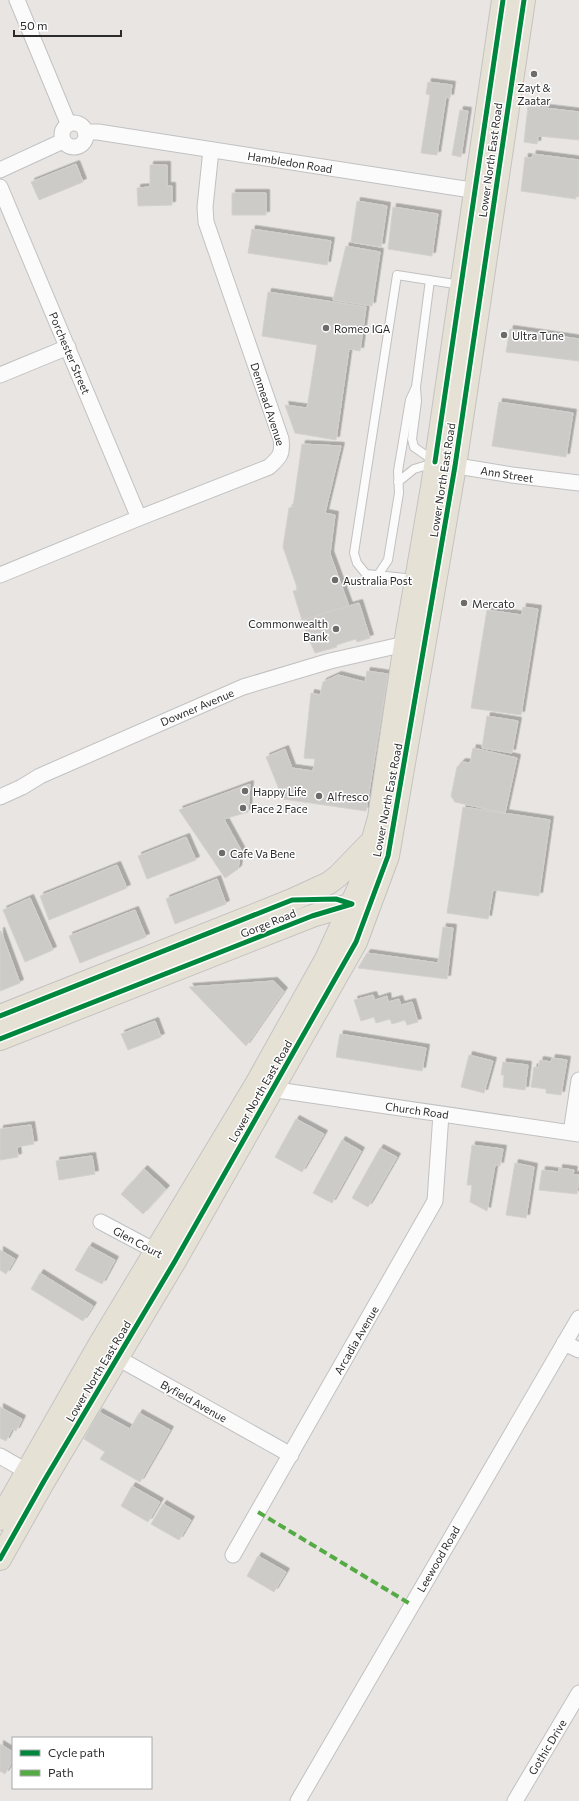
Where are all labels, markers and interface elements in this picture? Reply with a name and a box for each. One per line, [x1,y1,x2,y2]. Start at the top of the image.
scale bar [14,12,121,38]
text: 50 m [20,18,48,32]
marker: Zayt & Zaatar [529,69,539,79]
place label: Zayt & Zaatar [517,81,551,107]
street label: Lower North East Road [476,102,504,218]
street label: Hambledon Road [247,149,333,175]
street label: Porchester Street [47,310,93,396]
place label: Romeo IGA [334,322,391,335]
marker: Romeo IGA [321,323,331,333]
place label: Ultra Tune [512,329,564,342]
marker: Ultra Tune [499,330,509,340]
street label: Denmead Avenue [248,361,288,447]
street label: Lower North East Road [427,422,457,538]
street label: Ann Street [480,463,535,485]
place label: Australia Post [343,574,413,587]
marker: Australia Post [330,575,340,585]
place label: Mercato [472,597,515,610]
marker: Mercato [459,598,469,608]
place label: Commonwealth Bank [248,617,328,643]
marker: Commonwealth Bank [331,624,341,634]
street label: Downer Avenue [158,686,236,728]
street label: Lower North East Road [370,742,404,858]
place label: Happy Life [253,785,307,798]
marker: Happy Life [240,786,250,796]
place label: Alfresco [327,790,369,803]
marker: Alfresco [314,791,324,801]
place label: Face 2 Face [251,802,308,815]
marker: Face 2 Face [238,803,248,813]
place label: Cafe Va Bene [230,847,295,860]
marker: Cafe Va Bene [217,848,227,858]
street label: Gorge Road [238,906,298,940]
street label: Lower North East Road [226,1038,294,1144]
street label: Church Road [385,1099,449,1121]
street label: Glen Court [111,1224,165,1261]
street label: Arcadia Avenue [331,1303,381,1376]
street label: Lower North East Road [63,1318,133,1424]
street label: Byfield Avenue [159,1377,230,1425]
street label: Leewood Road [414,1524,462,1594]
street label: Gothic Drive [525,1717,569,1777]
legend [12,1737,152,1789]
text: Cycle path [48,1745,105,1759]
text: Path [48,1765,74,1779]

